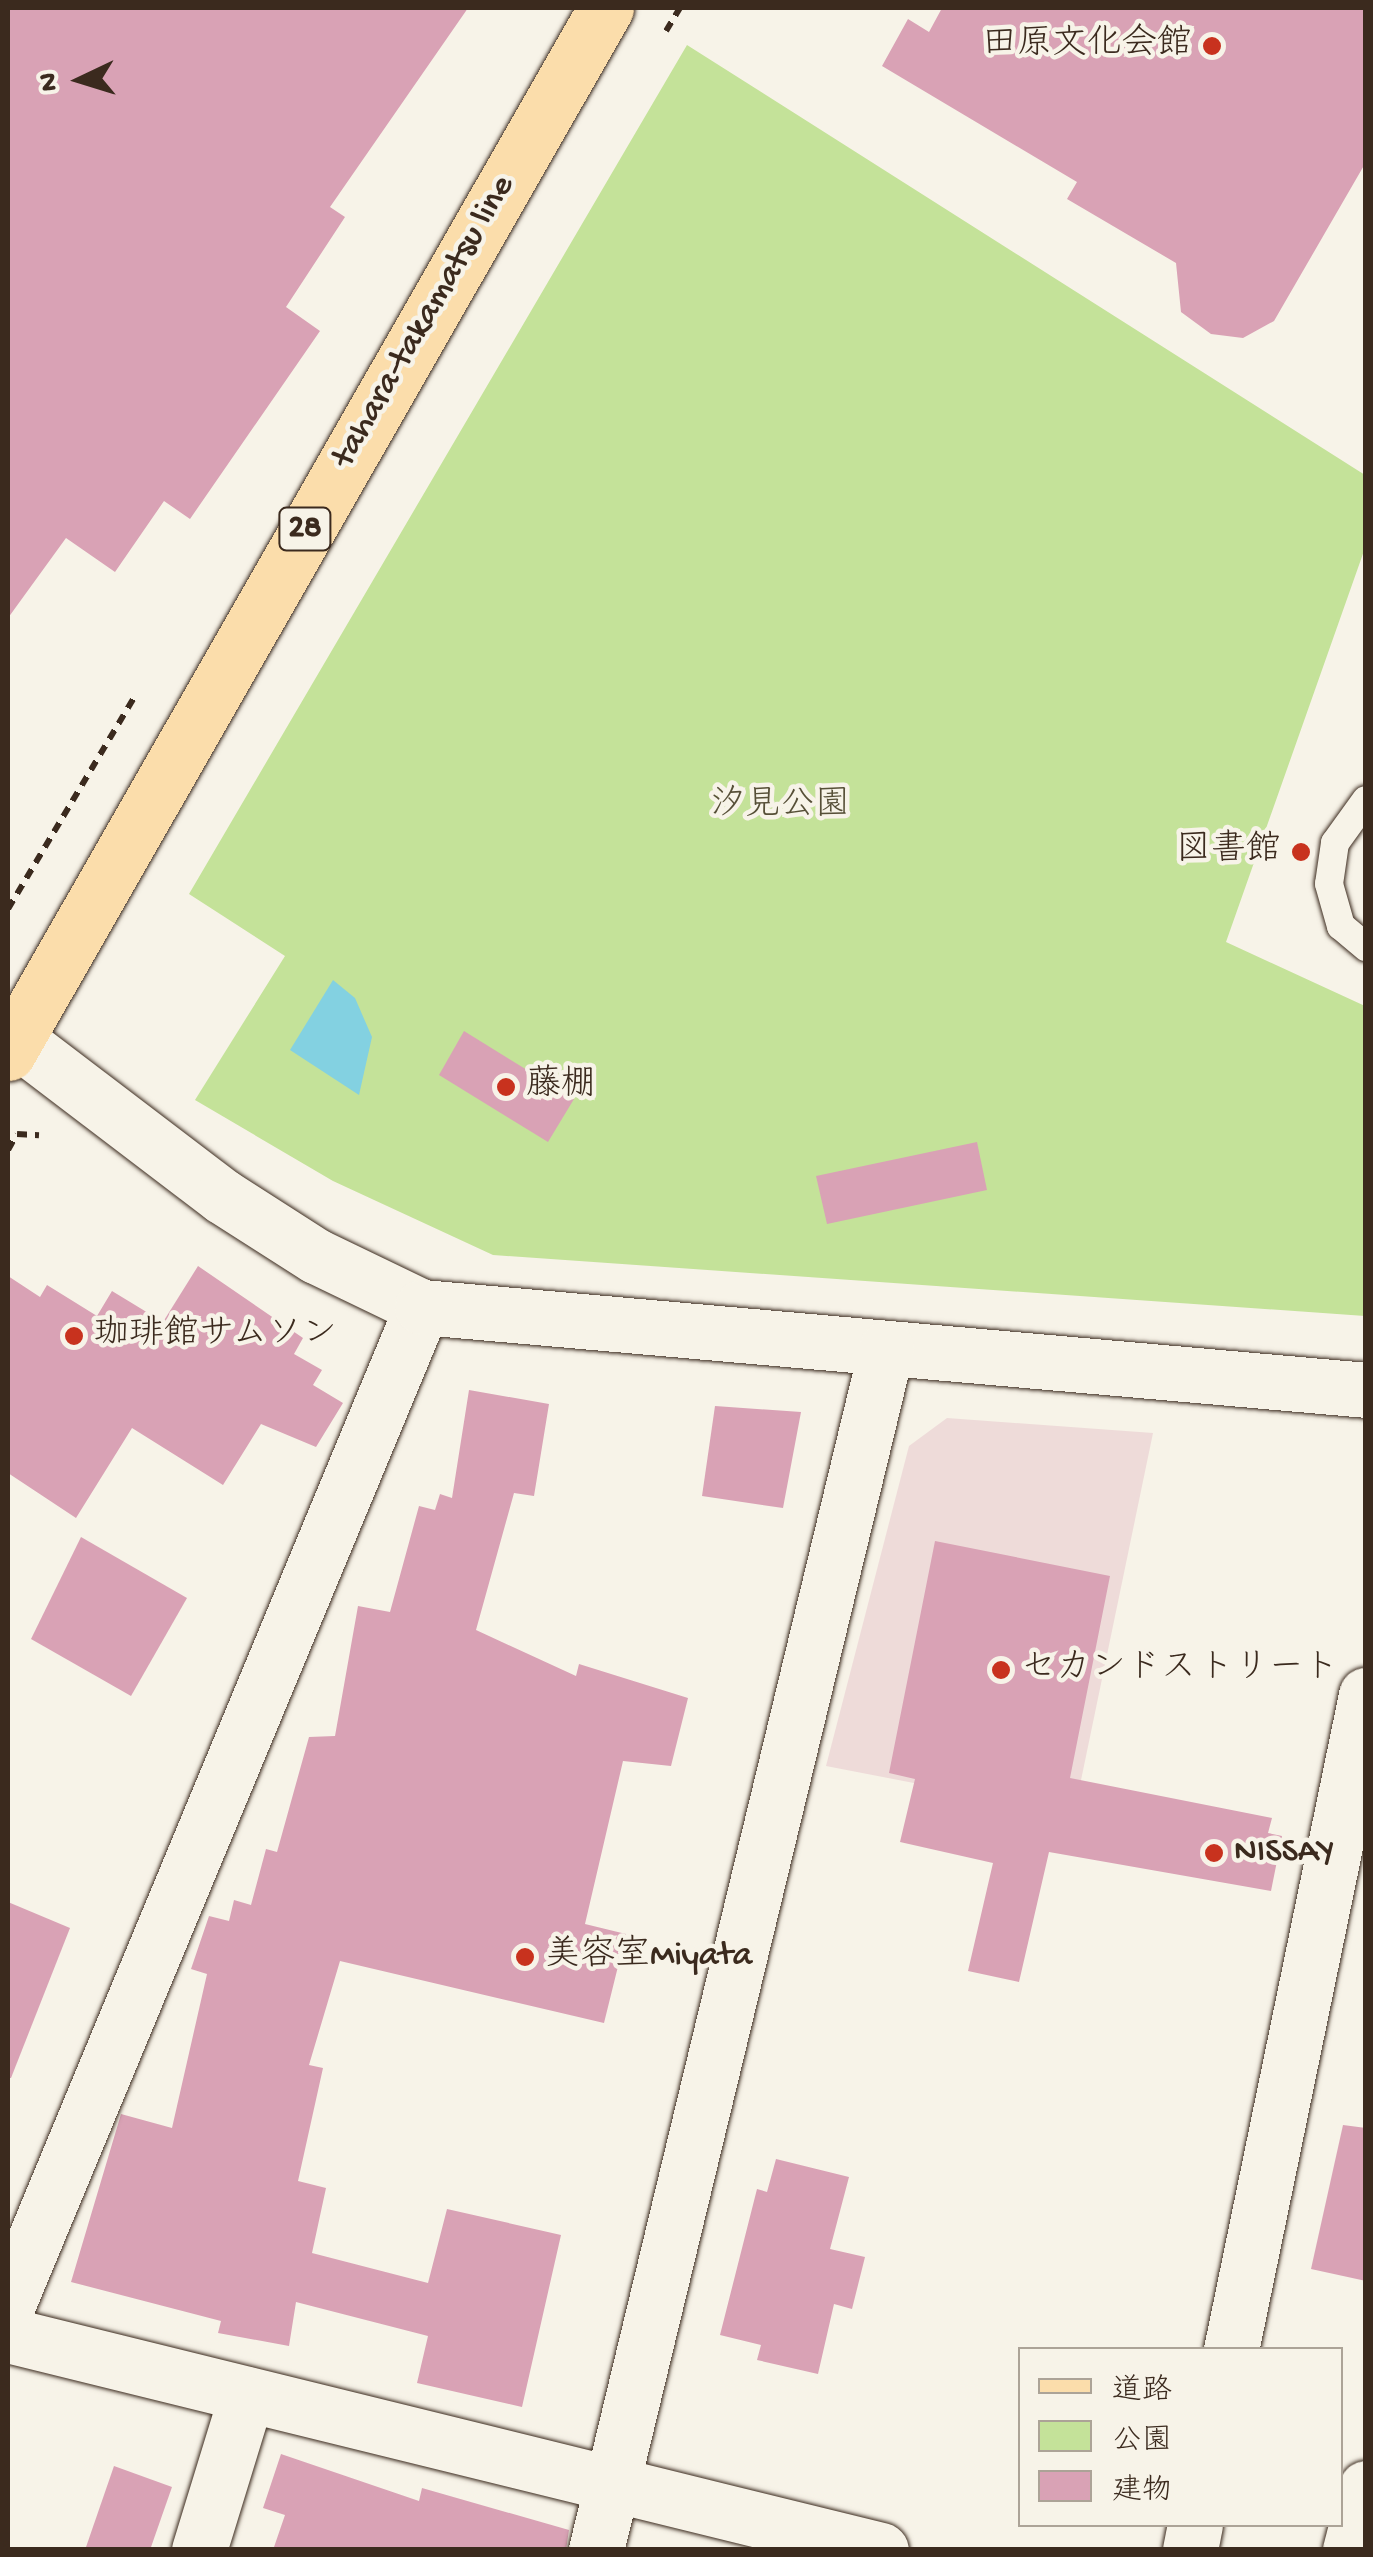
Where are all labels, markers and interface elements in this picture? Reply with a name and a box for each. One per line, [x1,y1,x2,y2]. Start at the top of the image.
place label: 田原文化会館 [982,25,1192,67]
north arrow [30,30,130,130]
marker: 田原文化会館 [1201,35,1223,57]
text: N [32,72,67,92]
street label: tahara-takamatsu line [324,169,526,475]
road number: 28 [278,502,332,556]
park label: 汐見公園 [710,786,850,828]
place label: 図書館 [1176,831,1281,873]
marker: 図書館 [1290,841,1312,863]
place label: 藤棚 [526,1066,596,1108]
marker: 藤棚 [495,1076,517,1098]
place label: 珈琲館サムソン [94,1315,339,1357]
marker: 珈琲館サムソン [63,1325,85,1347]
place label: セカンドストリート [1021,1649,1336,1691]
marker: セカンドストリート [990,1659,1012,1681]
place label: NISSAY [1234,1832,1335,1874]
marker: NISSAY [1203,1842,1225,1864]
place label: 美容室Miyata [545,1936,752,1978]
marker: 美容室Miyata [514,1946,536,1968]
legend [1018,2347,1343,2527]
text: 道路 [1112,2375,1172,2410]
text: 公園 [1112,2425,1172,2460]
text: 建物 [1112,2475,1172,2510]

